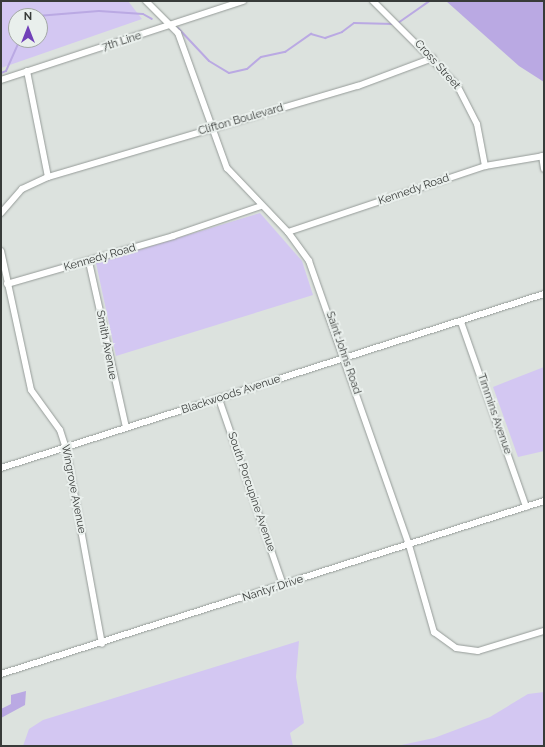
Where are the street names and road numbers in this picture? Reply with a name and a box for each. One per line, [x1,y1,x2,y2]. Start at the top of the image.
street label: 7th Line [101,29,143,55]
street label: Cross Street [411,38,463,92]
street label: Clifton Boulevard [197,102,285,138]
street label: Kennedy Road [377,172,451,208]
street label: Kennedy Road [62,241,138,275]
street label: Smith Avenue [93,309,119,381]
street label: Saint Johns Road [323,310,363,396]
street label: Timmins Avenue [474,372,514,456]
street label: Blackwoods Avenue [180,373,282,417]
street label: South Porcupine Avenue [224,430,278,554]
street label: Wingrove Avenue [58,443,88,535]
street label: Nantyr Drive [241,573,305,605]

